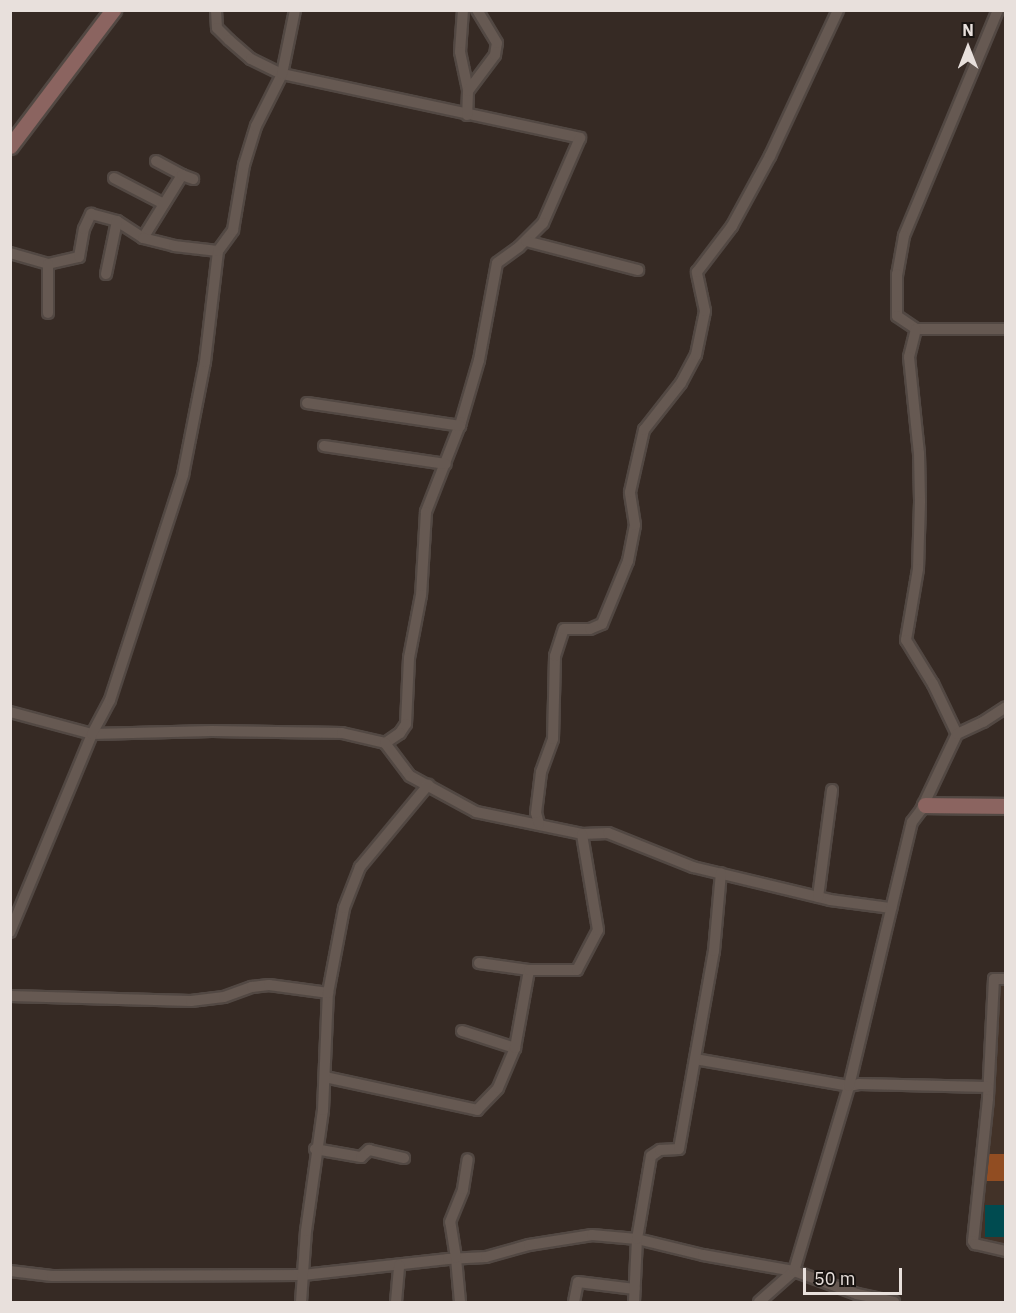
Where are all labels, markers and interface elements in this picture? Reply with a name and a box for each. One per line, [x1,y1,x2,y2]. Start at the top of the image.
north arrow [938,18,998,78]
text: N [962,20,974,40]
scale bar [806,1256,905,1294]
text: 50 m [814,1267,856,1290]

